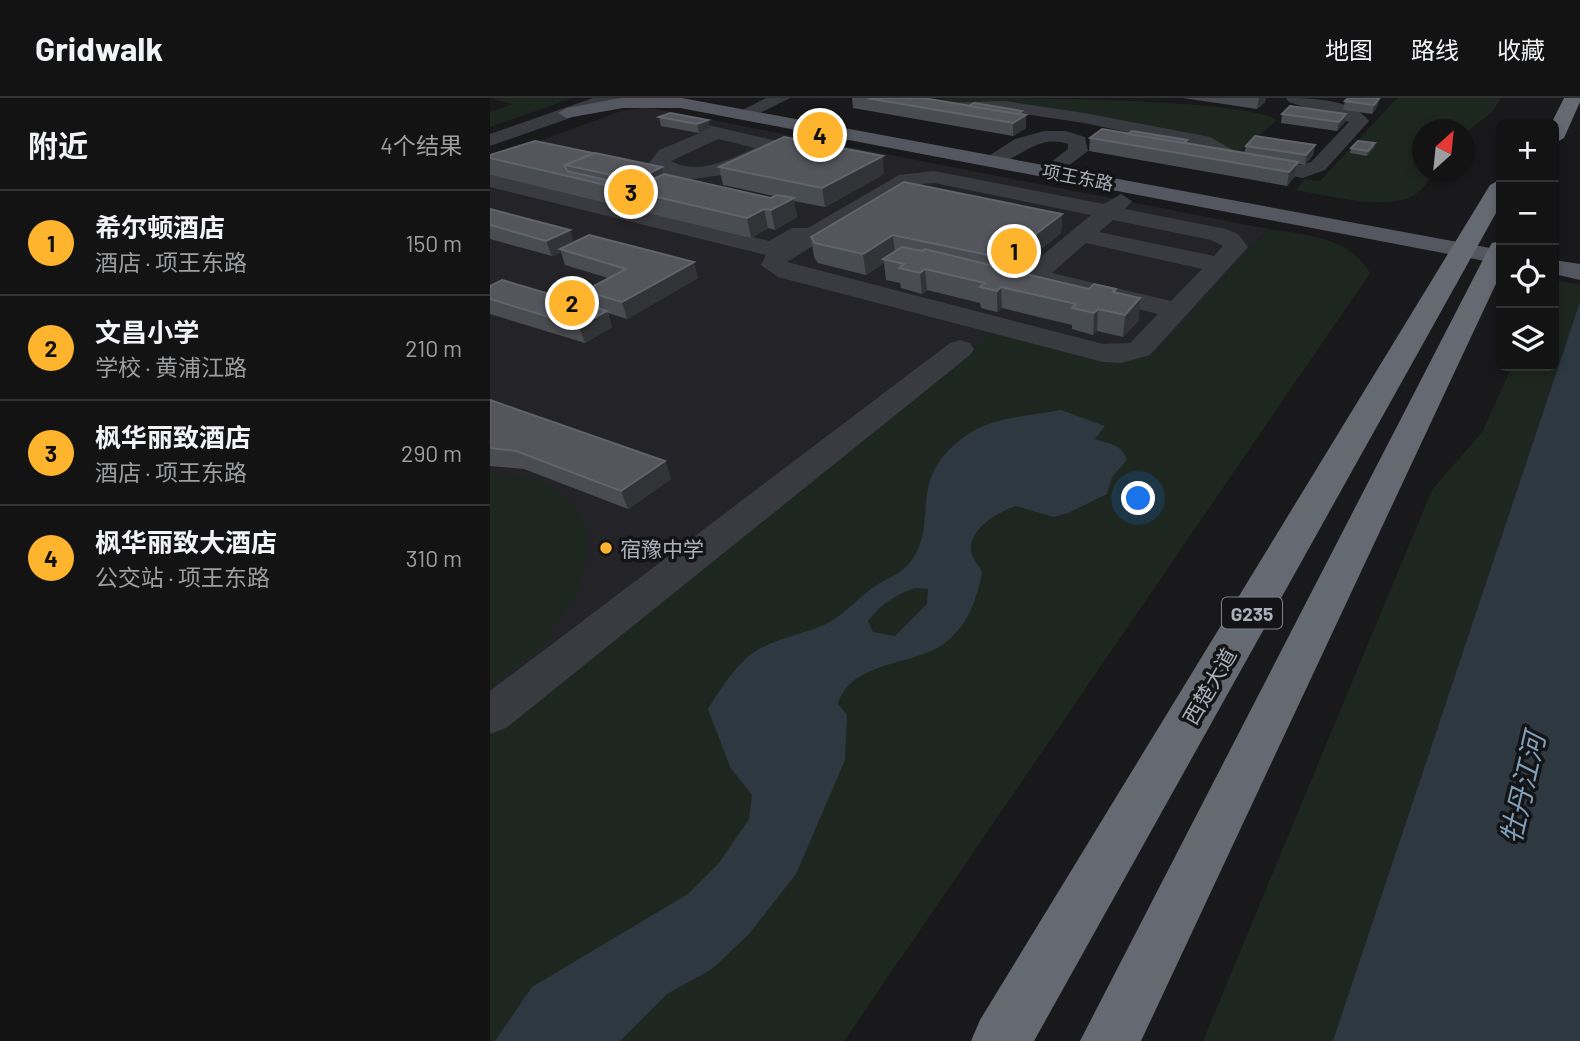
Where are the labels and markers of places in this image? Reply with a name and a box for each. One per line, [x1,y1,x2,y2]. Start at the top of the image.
pin: 4 [797,109,843,161]
pin: 3 [608,166,654,218]
pin: 1 [991,225,1037,277]
pin: 2 [549,277,595,329]
place label: 宿豫中学 [620,536,704,561]
marker: 宿豫中学 [598,540,614,556]

